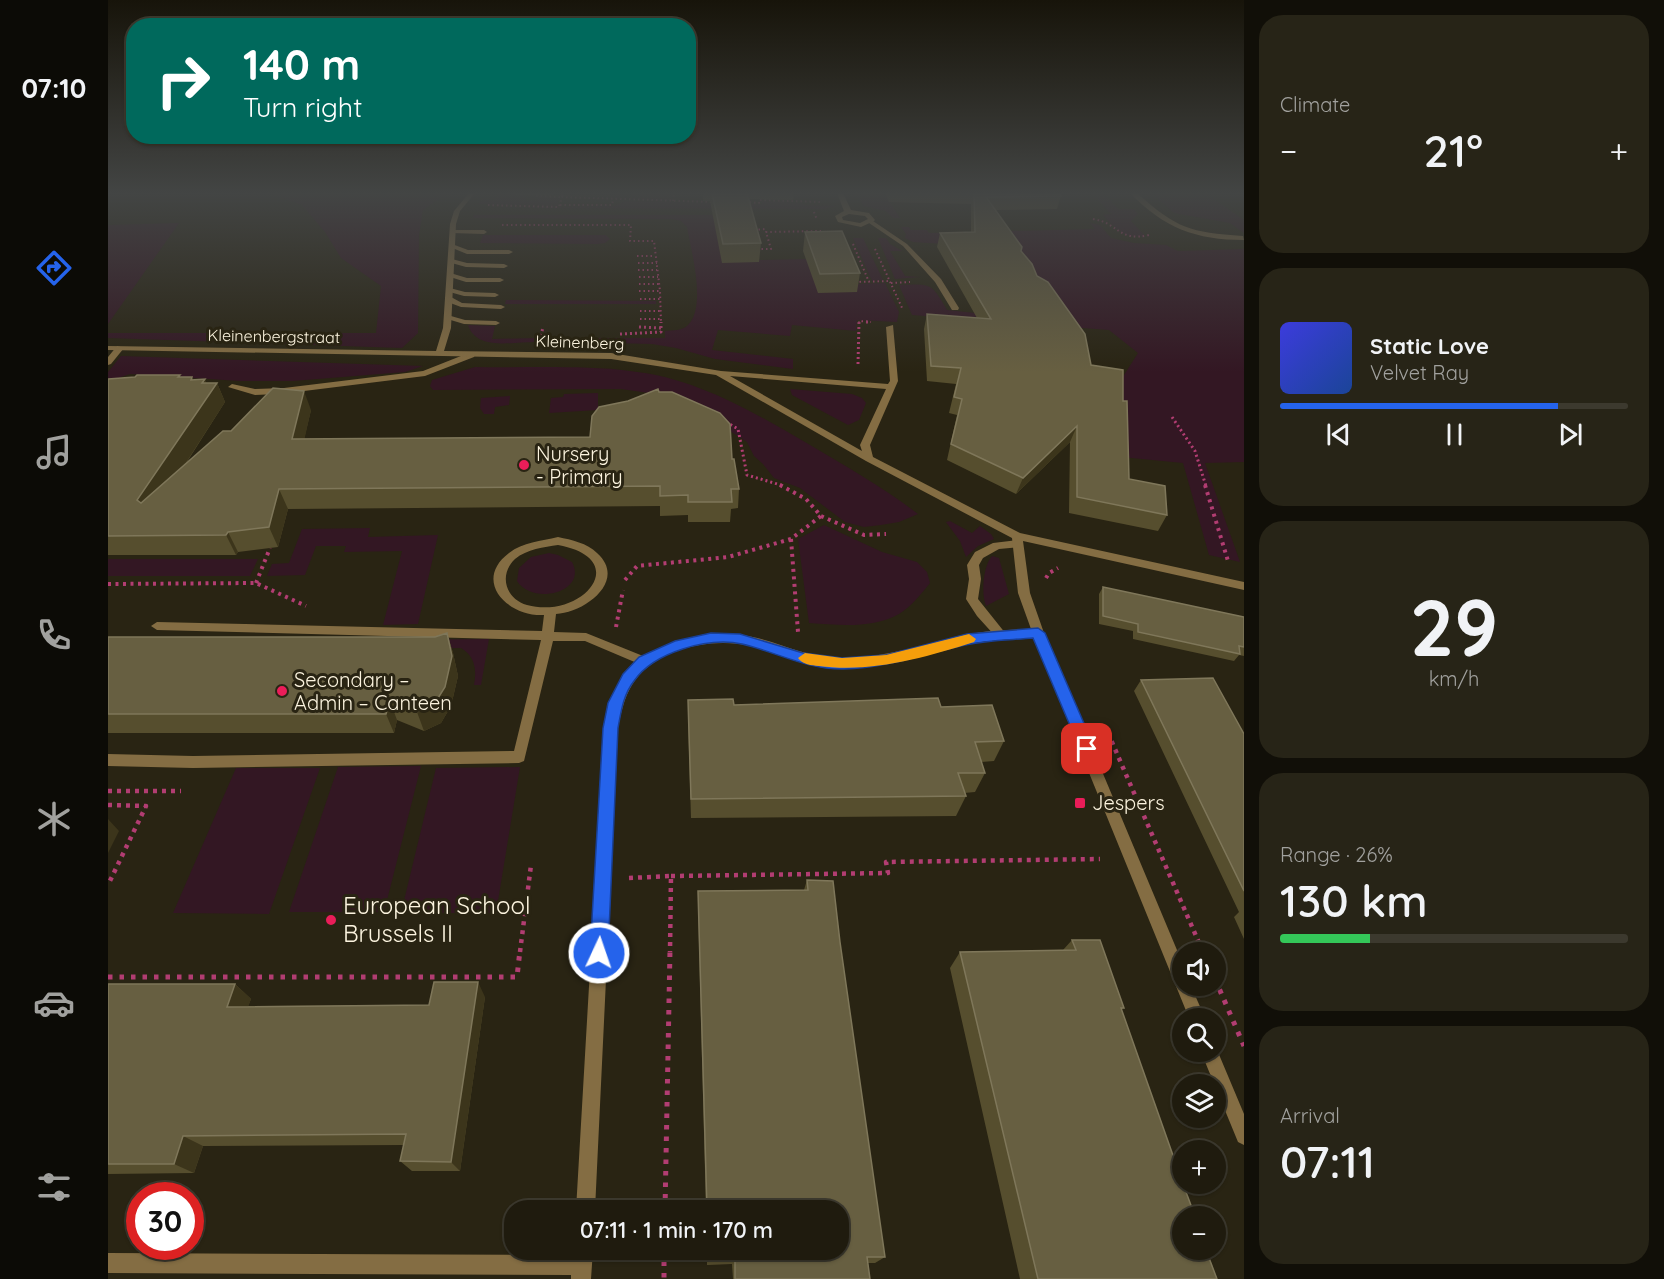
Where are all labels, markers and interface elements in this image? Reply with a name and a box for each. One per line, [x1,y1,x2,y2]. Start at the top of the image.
text: 140 m [243,38,360,91]
icon: right [144,42,222,120]
text: 07:10 [22,71,86,105]
text: Turn right [243,90,362,124]
text: Climate [1280,92,1350,117]
text: 21° [1424,122,1483,178]
text: − [1280,130,1297,171]
text: + [1609,130,1628,171]
icon: directions [33,247,75,289]
street label: Kleinenbergstraat [207,325,341,347]
street label: Kleinenberg [535,330,625,354]
text: Static Love [1370,332,1489,360]
text: Velvet Ray [1370,360,1469,385]
icon: previous [1322,418,1355,451]
icon: pause [1438,418,1471,451]
icon: next [1554,418,1587,451]
icon: music [33,431,75,473]
place label: Nursery - Primary [536,441,623,489]
marker: Nursery - Primary [517,458,531,472]
text: 29 [1410,578,1498,676]
icon: phone [33,614,75,656]
text: km/h [1429,666,1479,691]
place label: Secondary – Admin – Canteen [294,667,452,715]
marker: Secondary – Admin – Canteen [275,684,289,698]
pin [1061,723,1112,774]
icon: arrive [1070,732,1103,765]
place label: Jespers [1092,790,1165,815]
marker: Jespers [1073,796,1087,810]
icon: climate [33,798,75,840]
text: Range · 26% [1280,842,1393,867]
text: 130 km [1280,872,1428,928]
place label: European School Brussels II [343,890,531,948]
marker: European School Brussels II [324,913,338,927]
position arrow [567,921,631,985]
map controls [1172,942,1226,1260]
button: sound [1172,942,1226,996]
icon: car [33,982,75,1024]
button: search [1172,1008,1226,1062]
button: layers [1172,1074,1226,1128]
text: Arrival [1280,1103,1340,1128]
text: 07:11 [1280,1133,1375,1189]
button: + [1172,1140,1226,1194]
icon: filters [33,1166,75,1208]
speed limit sign: 30 [126,1182,204,1260]
button: − [1172,1206,1226,1260]
text: 07:11 · 1 min · 170 m [580,1216,773,1244]

